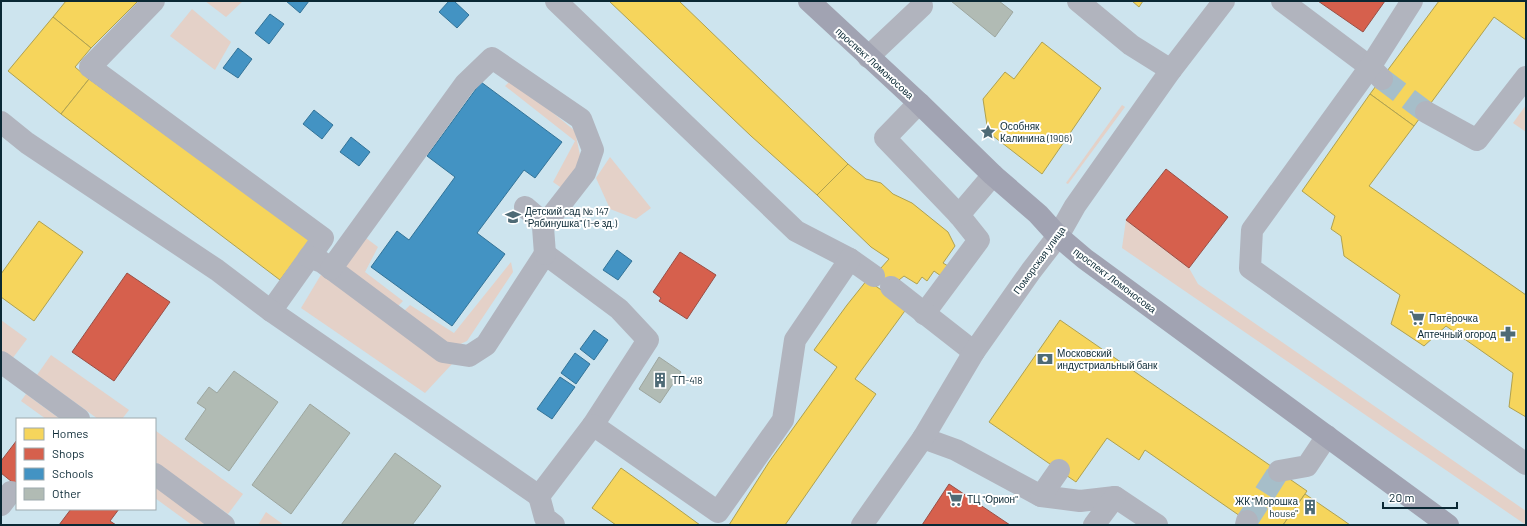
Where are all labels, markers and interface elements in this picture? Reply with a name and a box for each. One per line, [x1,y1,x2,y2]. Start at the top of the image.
street label: проспект Ломоносова [834,25,917,101]
place label: Особняк Калинина (1906) [1000,120,1072,144]
place icon: Особняк Калинина (1906) [979,123,997,141]
place label: Детский сад № 147 "Рябинушка" (1-е зд.) [525,205,618,229]
school or university icon: Детский сад № 147 "Рябинушка" (1-е зд.) [504,208,522,226]
street label: Поморская улица [1010,223,1068,296]
street label: проспект Ломоносова [1071,245,1159,315]
supermarket icon: Пятёрочка [1408,309,1426,327]
place label: Пятёрочка [1429,312,1478,324]
pharmacy icon: Аптечный огород [1499,325,1517,343]
place label: Аптечный огород [1417,328,1496,340]
place label: Московский индустриальный банк [1057,347,1158,371]
bank icon: Московский индустриальный банк [1036,350,1054,368]
building icon: ТП-418 [651,371,669,389]
place label: ТП-418 [672,374,703,386]
legend [16,418,156,510]
text: Homes [52,426,89,440]
text: Shops [52,446,85,460]
text: Schools [52,466,93,480]
scale bar [1383,484,1457,510]
text: Other [52,486,82,500]
supermarket icon: ТЦ "Орион" [946,490,964,508]
text: 20 m [1389,490,1415,504]
place label: ТЦ "Орион" [967,493,1018,505]
place label: ЖК "Морошка house" [1235,495,1298,519]
building icon: ЖК "Морошка house" [1301,498,1319,516]

